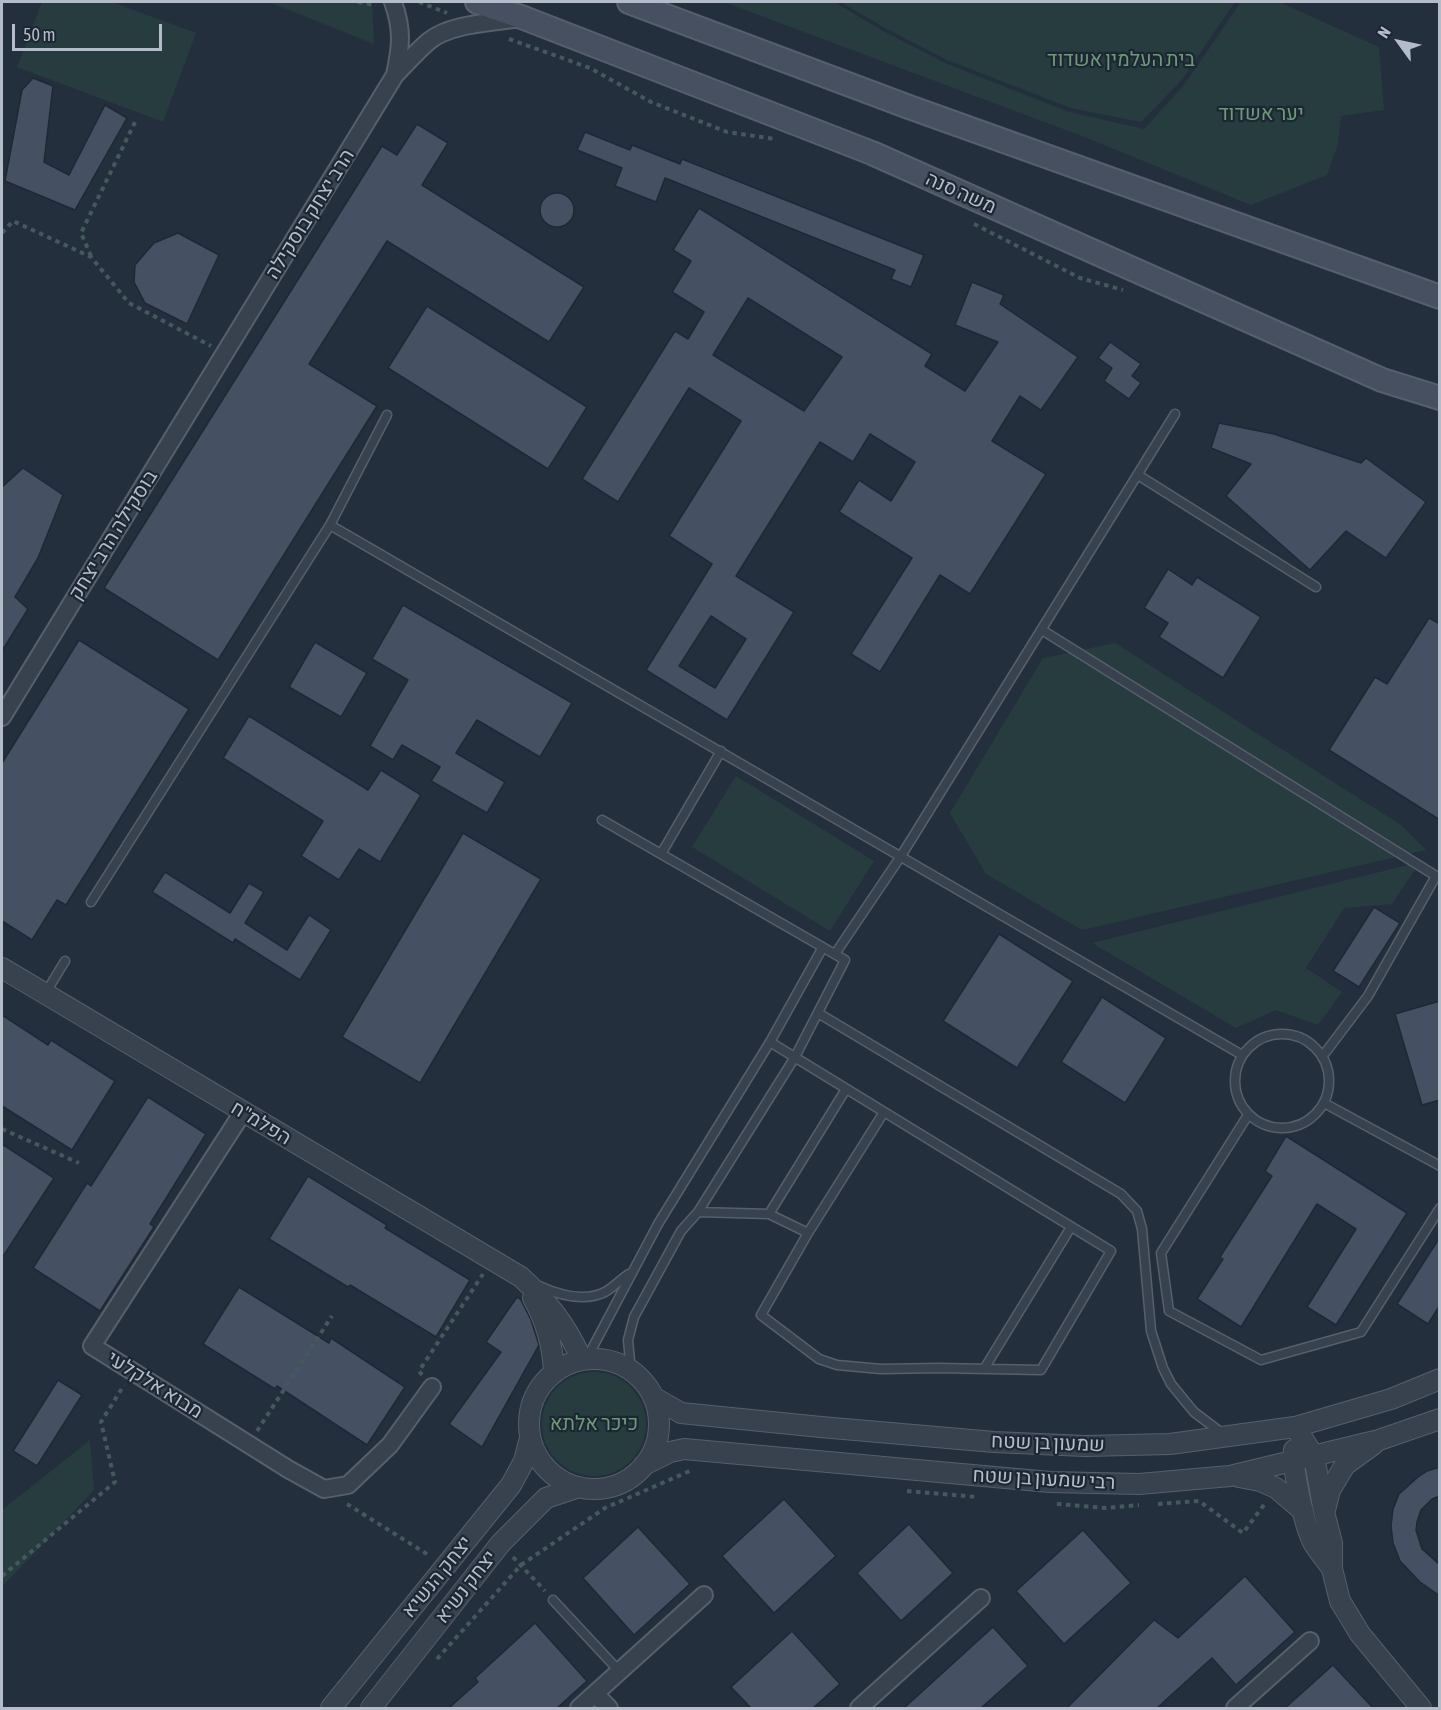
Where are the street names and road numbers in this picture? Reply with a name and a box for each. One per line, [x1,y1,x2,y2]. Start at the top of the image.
street label: הרב יצחק בוסקילה [260,145,360,283]
street label: משה סנה [922,167,1000,219]
street label: בוסקילה הרב יצחק [63,466,163,604]
street label: הפלמ"ח [227,1096,295,1150]
street label: מבוא אלקלעי [103,1346,207,1424]
street label: שמעון בן שטח [991,1429,1105,1457]
street label: רבי שמעון בן שטח [972,1463,1116,1495]
street label: יצחק הנשיא [397,1531,477,1623]
street label: יצחק נשיא [430,1546,502,1628]

